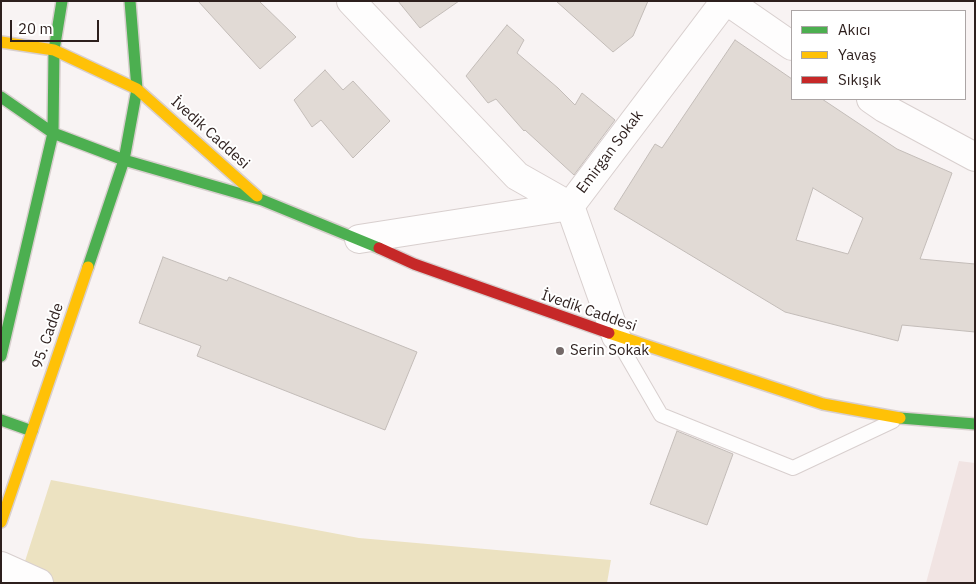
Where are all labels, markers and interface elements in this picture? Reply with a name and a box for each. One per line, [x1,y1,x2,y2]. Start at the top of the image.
scale bar [12,10,101,42]
legend [791,10,966,100]
text: 20 m [18,19,53,38]
text: Akıcı [838,20,871,39]
text: Yavaş [838,45,877,64]
text: Sıkışık [838,70,881,89]
street label: İvedik Caddesi [167,93,253,173]
street label: Emirgan Sokak [573,107,647,197]
street label: İvedik Caddesi [539,286,639,336]
street label: 95. Cadde [28,301,68,371]
place label: Serin Sokak [570,342,649,360]
marker: Serin Sokak [554,345,566,357]

